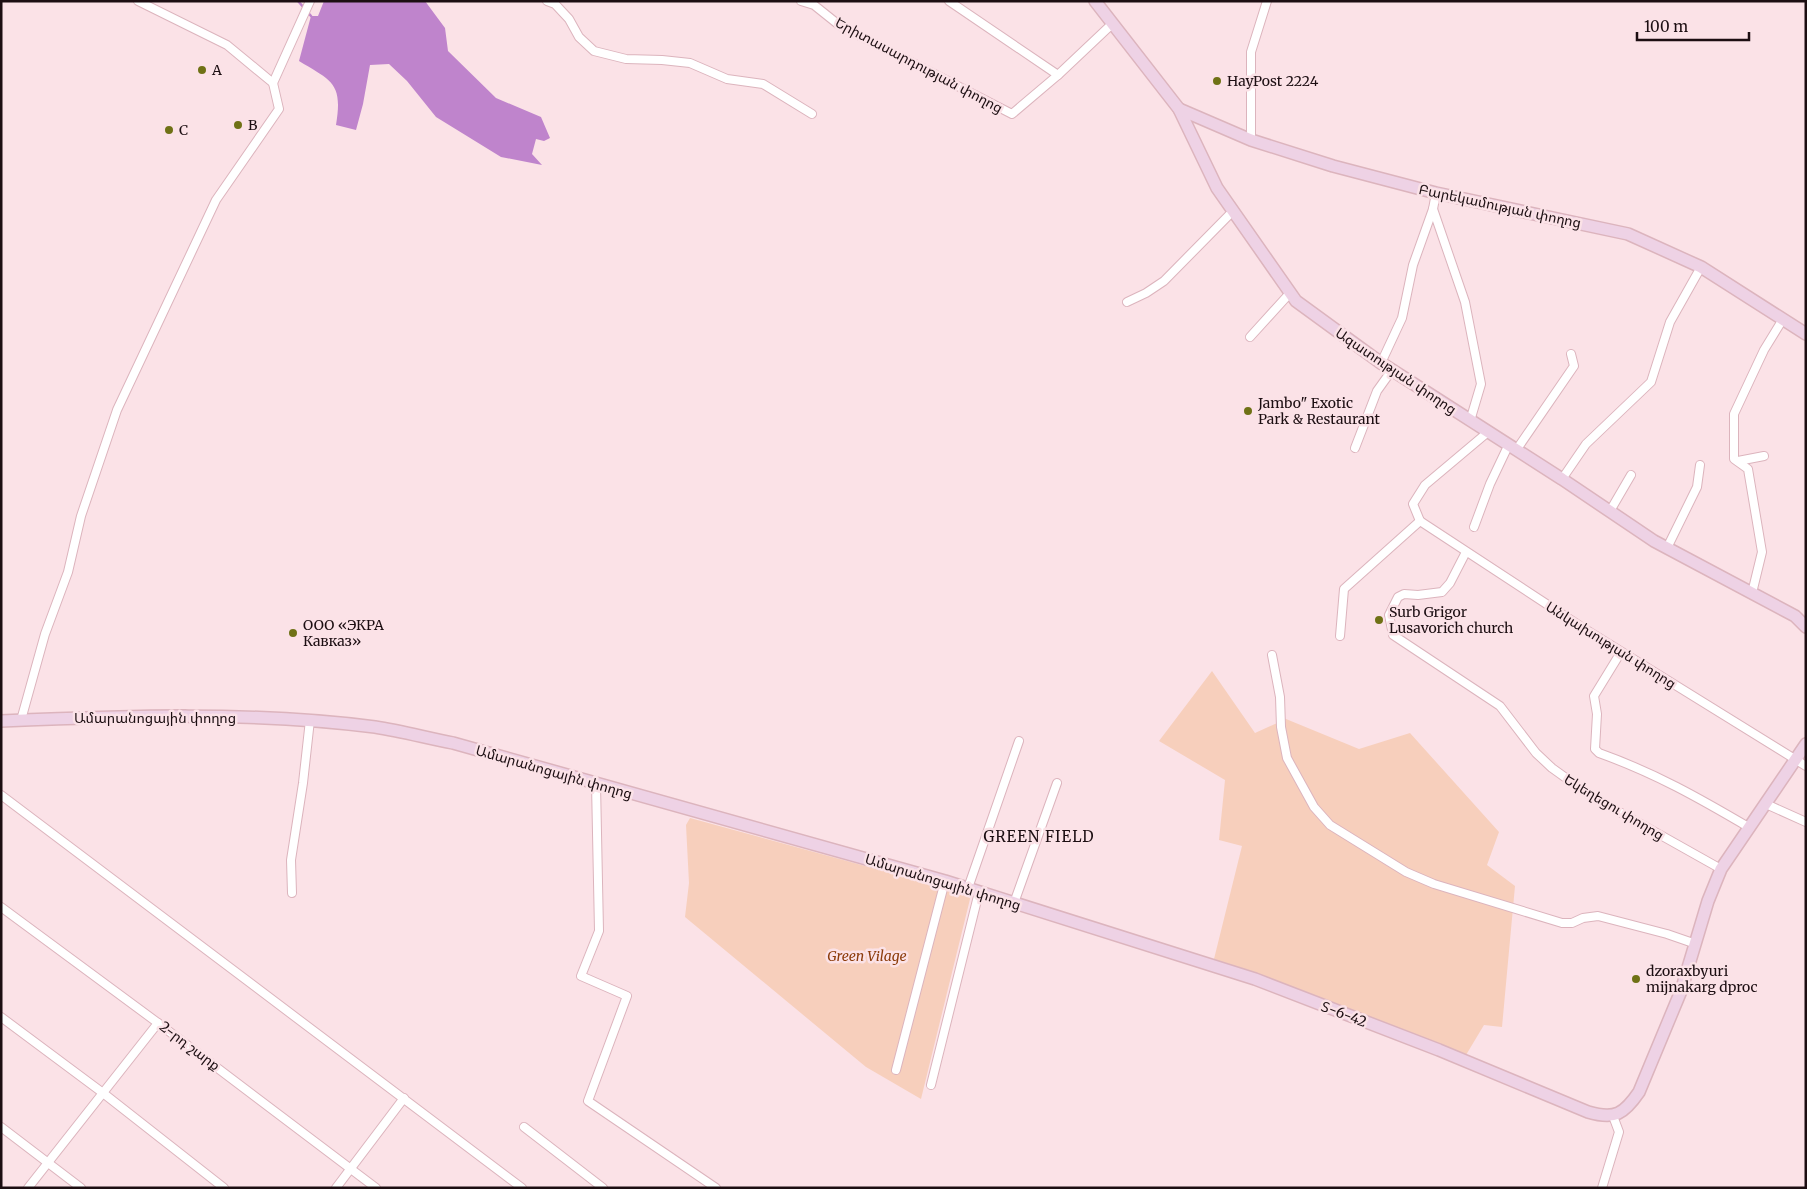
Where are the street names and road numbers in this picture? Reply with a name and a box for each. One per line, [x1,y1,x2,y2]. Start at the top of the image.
street label: Երիտասարդության փողոց [832,13,1006,117]
street label: Բարեկամության փողոց [1417,180,1583,232]
street label: Ազատության փողոց [1332,324,1460,418]
street label: Անկախության փողոց [1542,597,1680,693]
street label: Ամարանոցային փողոց [74,709,236,727]
street label: Ամարանոցային փողոց [474,741,634,803]
street label: Եկեղեցու փողոց [1561,770,1667,844]
street label: Ամարանոցային փողոց [863,850,1023,914]
street label: Տ-6-42 [1319,997,1369,1031]
street label: 2-րդ շարք [156,1017,224,1075]

